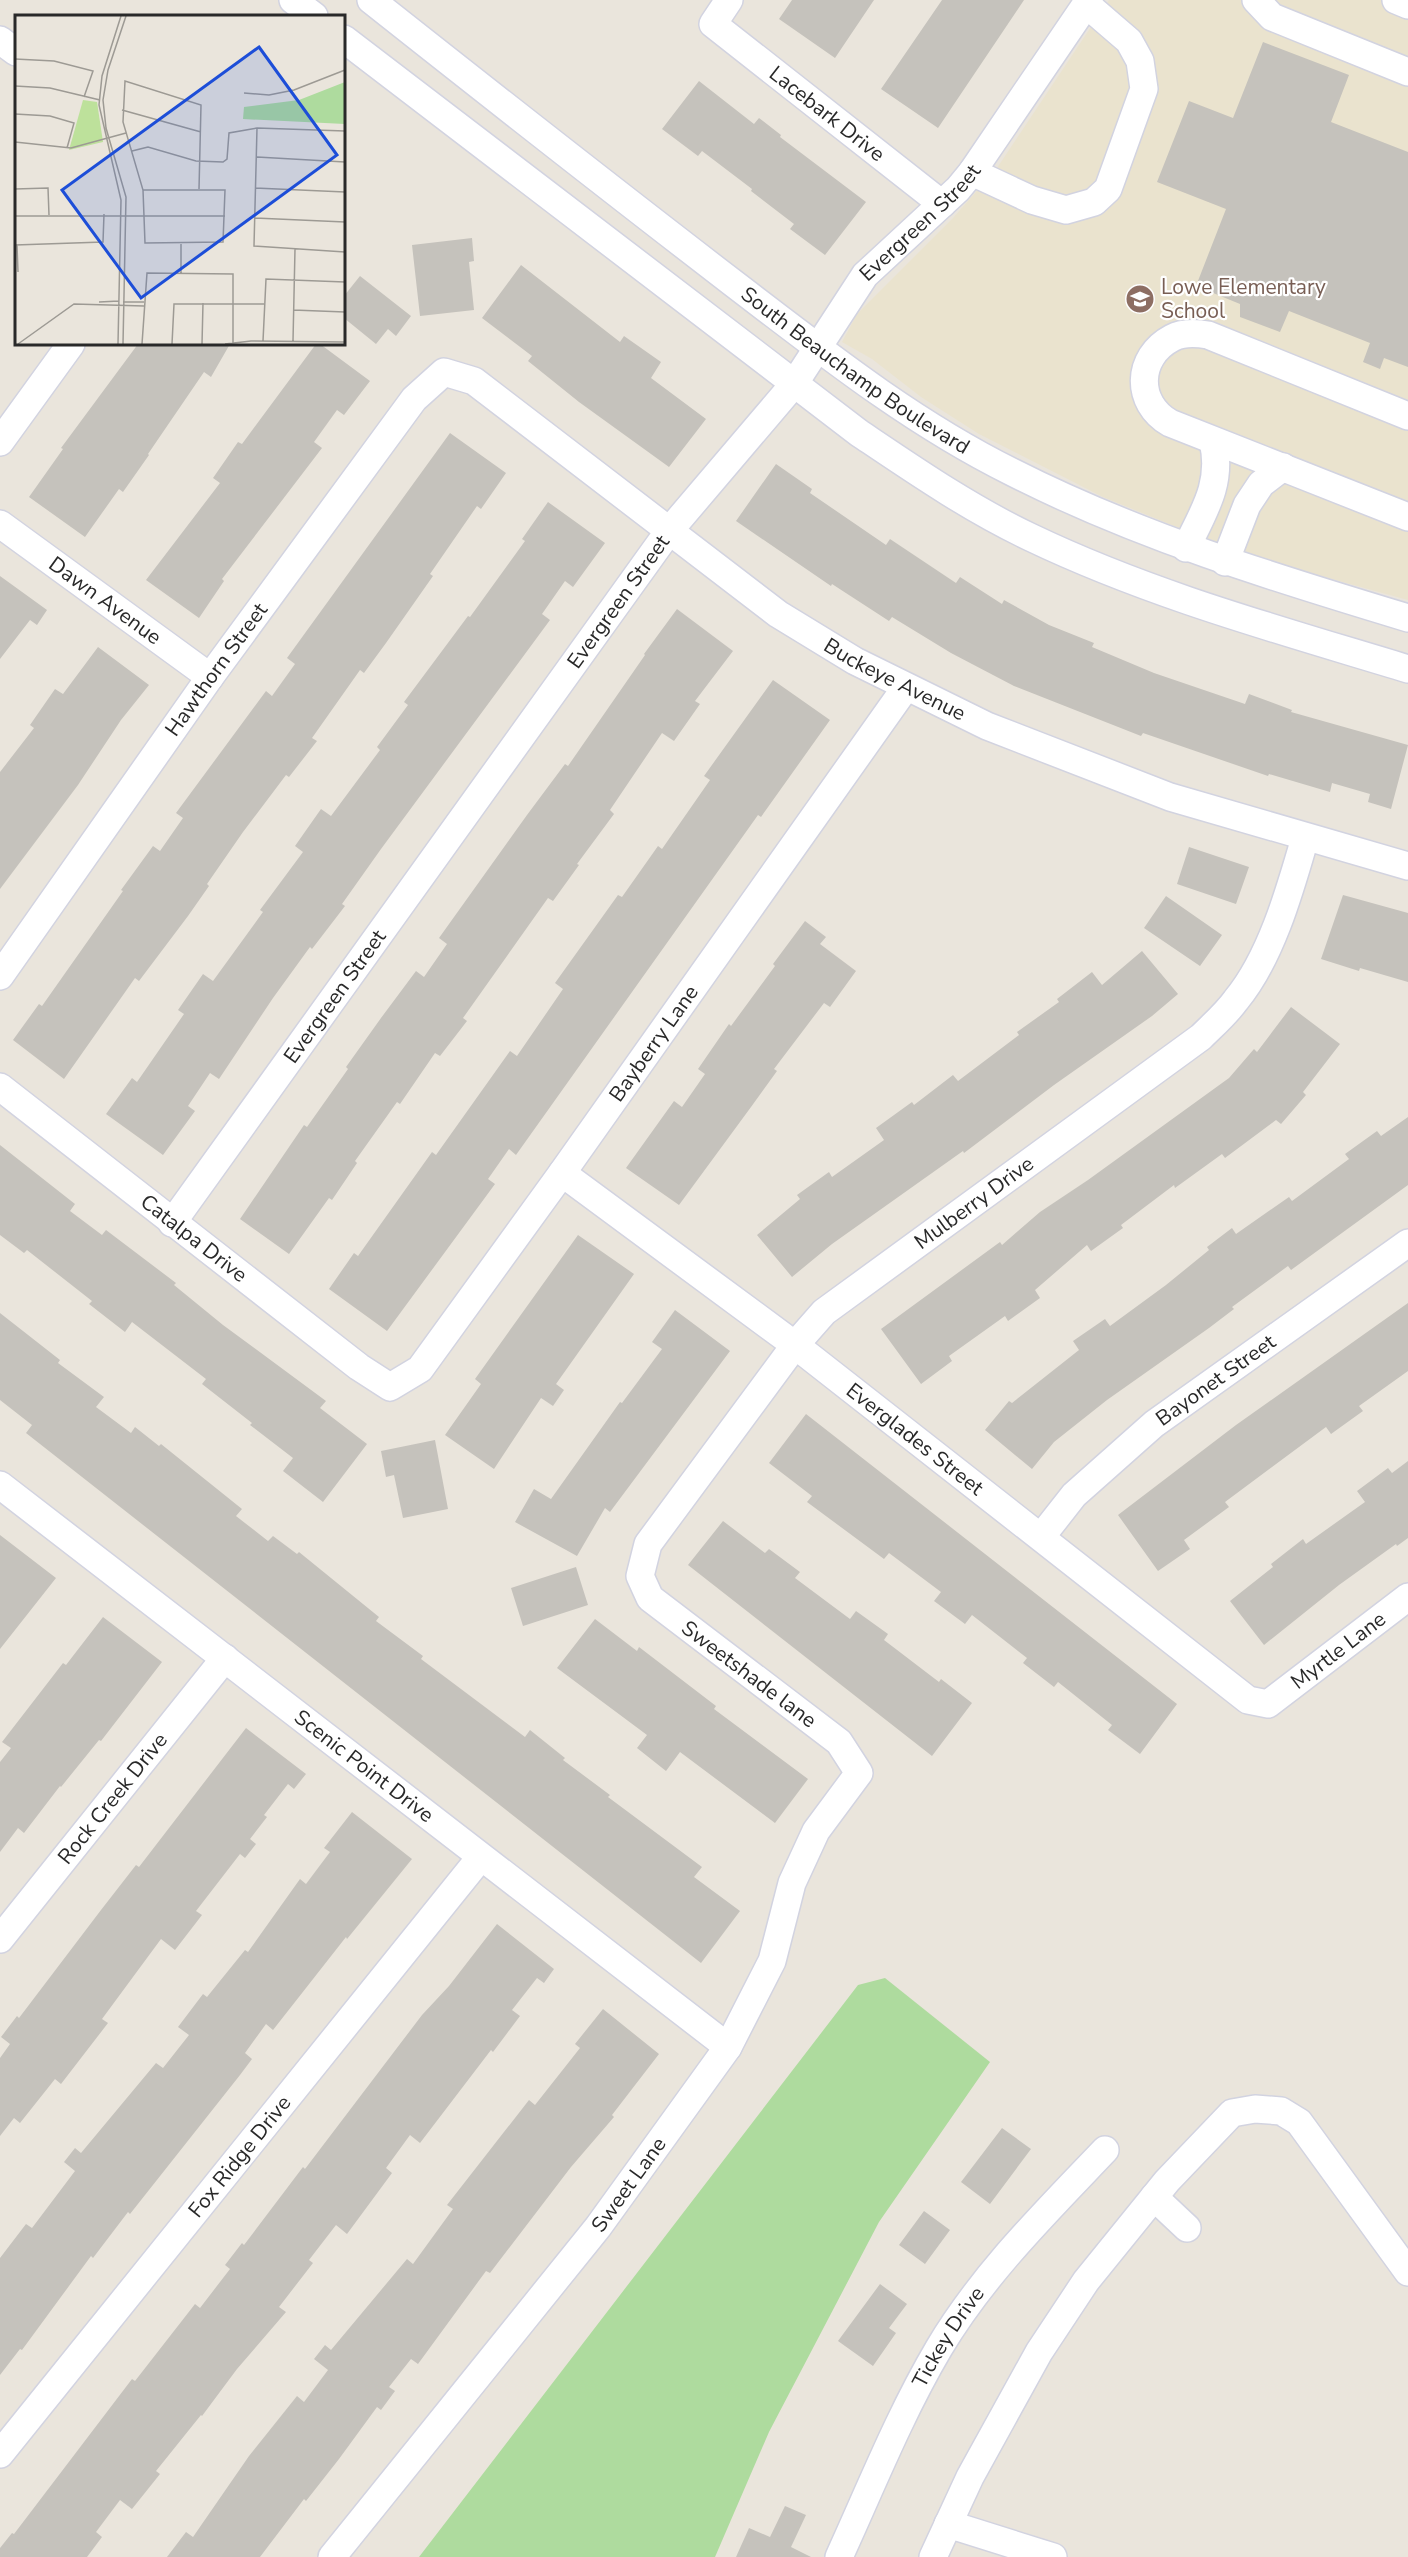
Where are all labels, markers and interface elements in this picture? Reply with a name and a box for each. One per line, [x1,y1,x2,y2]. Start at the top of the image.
inset map [15,15,345,345]
street label: Lacebark Drive [763,59,891,168]
street label: Evergreen Street [853,158,987,287]
place label: Lowe Elementary School [1161,273,1326,325]
street label: South Beauchamp Boulevard [735,280,975,461]
school or university icon: Lowe Elementary School [1124,283,1156,315]
street label: Evergreen Street [561,529,676,674]
street label: Dawn Avenue [43,550,167,651]
street label: Hawthorn Street [159,597,274,742]
street label: Buckeye Avenue [819,631,970,727]
street label: Evergreen Street [277,923,393,1069]
street label: Bayberry Lane [603,979,705,1107]
street label: Mulberry Drive [909,1150,1039,1256]
street label: Catalpa Drive [135,1188,253,1289]
street label: Bayonet Street [1150,1327,1282,1432]
street label: Everglades Street [840,1376,990,1502]
street label: Myrtle Lane [1285,1605,1392,1696]
street label: Sweetshade lane [676,1614,822,1734]
street label: Scenic Point Drive [288,1703,440,1829]
street label: Rock Creek Drive [51,1727,174,1870]
street label: Fox Ridge Drive [182,2090,297,2223]
street label: Sweet Lane [585,2132,672,2238]
street label: Tickey Drive [906,2281,991,2392]

